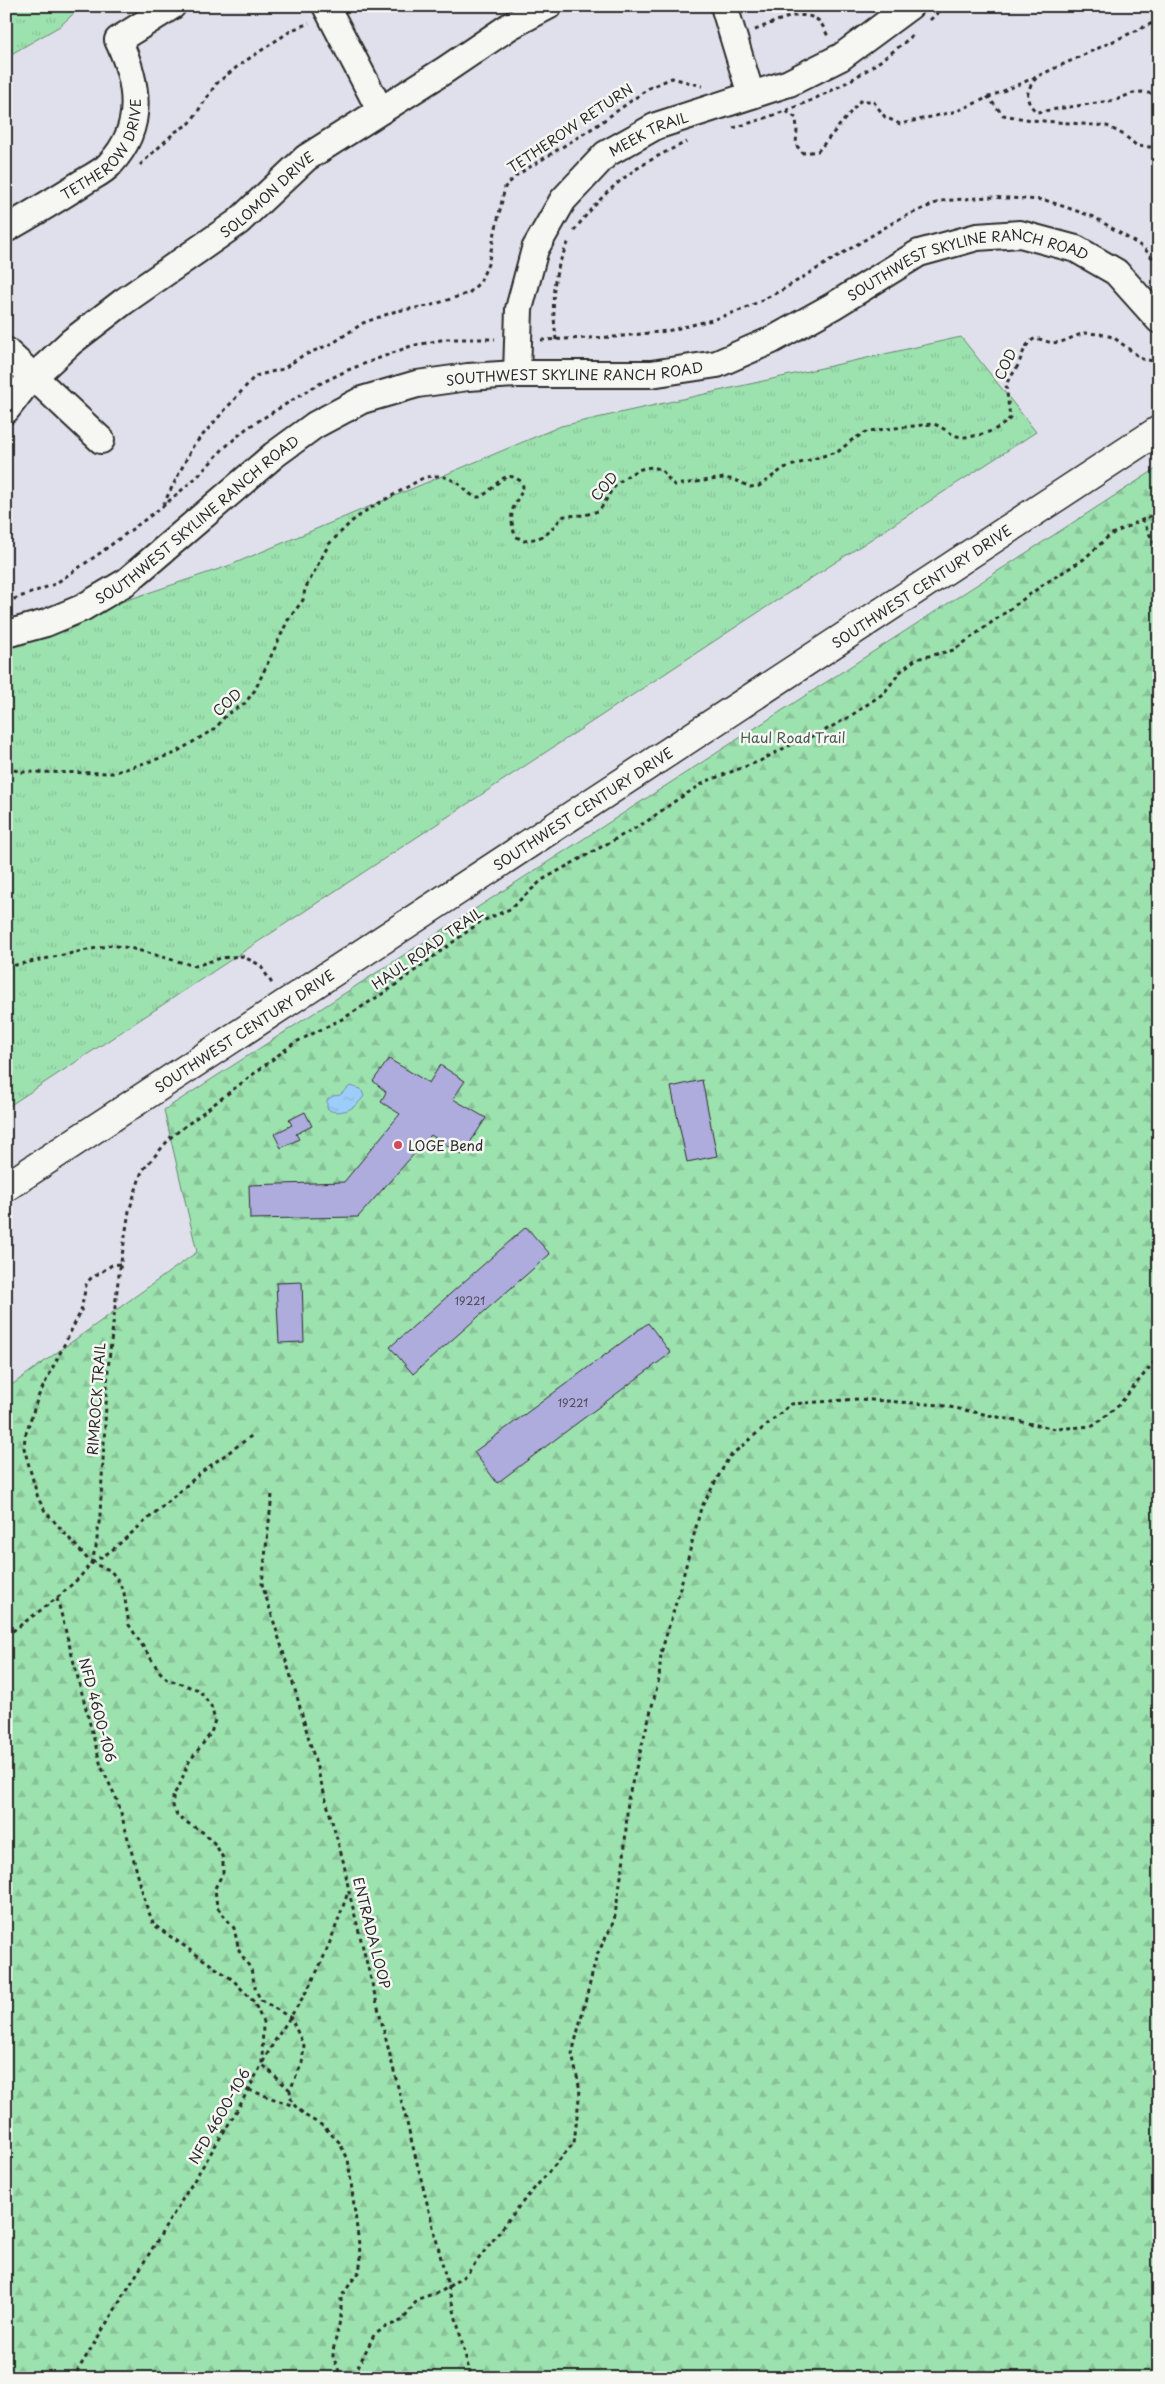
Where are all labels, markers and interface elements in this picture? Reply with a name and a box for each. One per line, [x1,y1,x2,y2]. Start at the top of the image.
street label: TETHEROW RETURN [503,78,637,178]
street label: TETHEROW DRIVE [56,98,145,205]
street label: MEEK TRAIL [605,106,691,161]
street label: SOLOMON DRIVE [215,145,318,242]
street label: SOUTHWEST SKYLINE RANCH ROAD [843,223,1093,306]
street label: COD [989,345,1021,383]
street label: SOUTHWEST SKYLINE RANCH ROAD [444,356,704,390]
street label: SOUTHWEST SKYLINE RANCH ROAD [91,430,303,609]
street label: COD [585,467,623,505]
street label: SOUTHWEST CENTURY DRIVE [827,519,1016,653]
street label: COD [208,683,246,721]
park label: Haul Road Trail [740,727,846,748]
street label: SOUTHWEST CENTURY DRIVE [489,741,677,875]
street label: HAUL ROAD TRAIL [367,902,487,994]
street label: SOUTHWEST CENTURY DRIVE [150,964,339,1097]
place label: LOGE Bend [408,1135,483,1156]
marker: LOGE Bend [392,1139,404,1151]
house number: 19221 [455,1292,485,1309]
street label: RIMROCK TRAIL [82,1342,110,1456]
house number: 19221 [558,1394,588,1411]
street label: NFD 4600-106 [74,1655,122,1765]
street label: ENTRADA LOOP [348,1875,396,1991]
street label: NFD 4600-106 [183,2064,255,2168]

